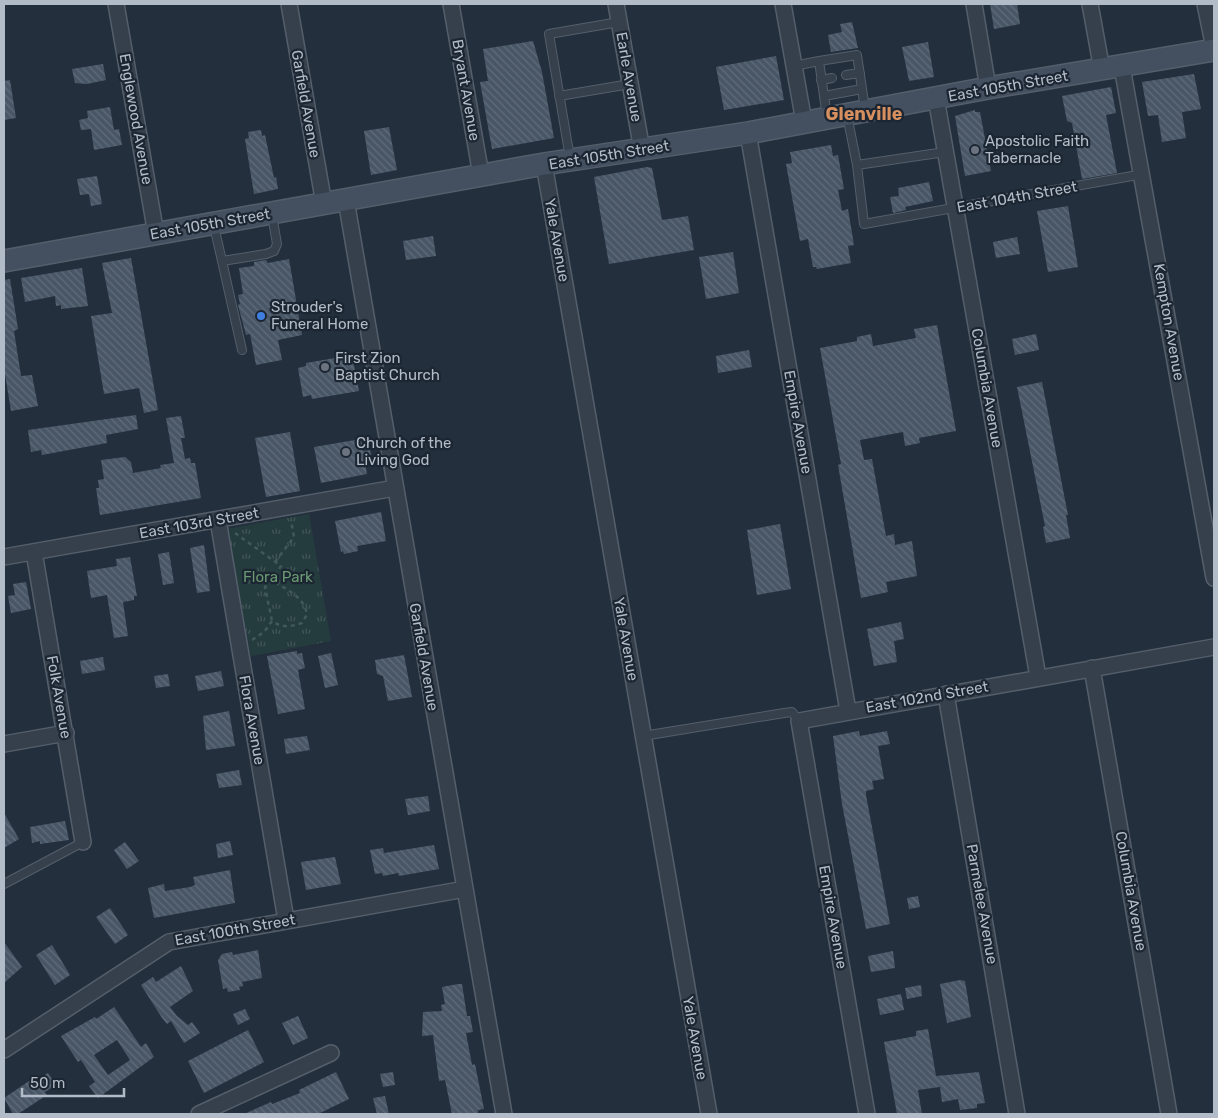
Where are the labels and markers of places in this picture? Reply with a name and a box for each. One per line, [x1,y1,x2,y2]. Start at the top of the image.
place label: Apostolic Faith Tabernacle [985,132,1089,167]
marker: Apostolic Faith Tabernacle [969,144,981,156]
place label: Strouder's Funeral Home [271,298,368,333]
marker: Strouder's Funeral Home [255,310,267,322]
place label: First Zion Baptist Church [335,349,440,384]
marker: First Zion Baptist Church [319,361,331,373]
place label: Church of the Living God [356,434,452,469]
marker: Church of the Living God [340,446,352,458]

